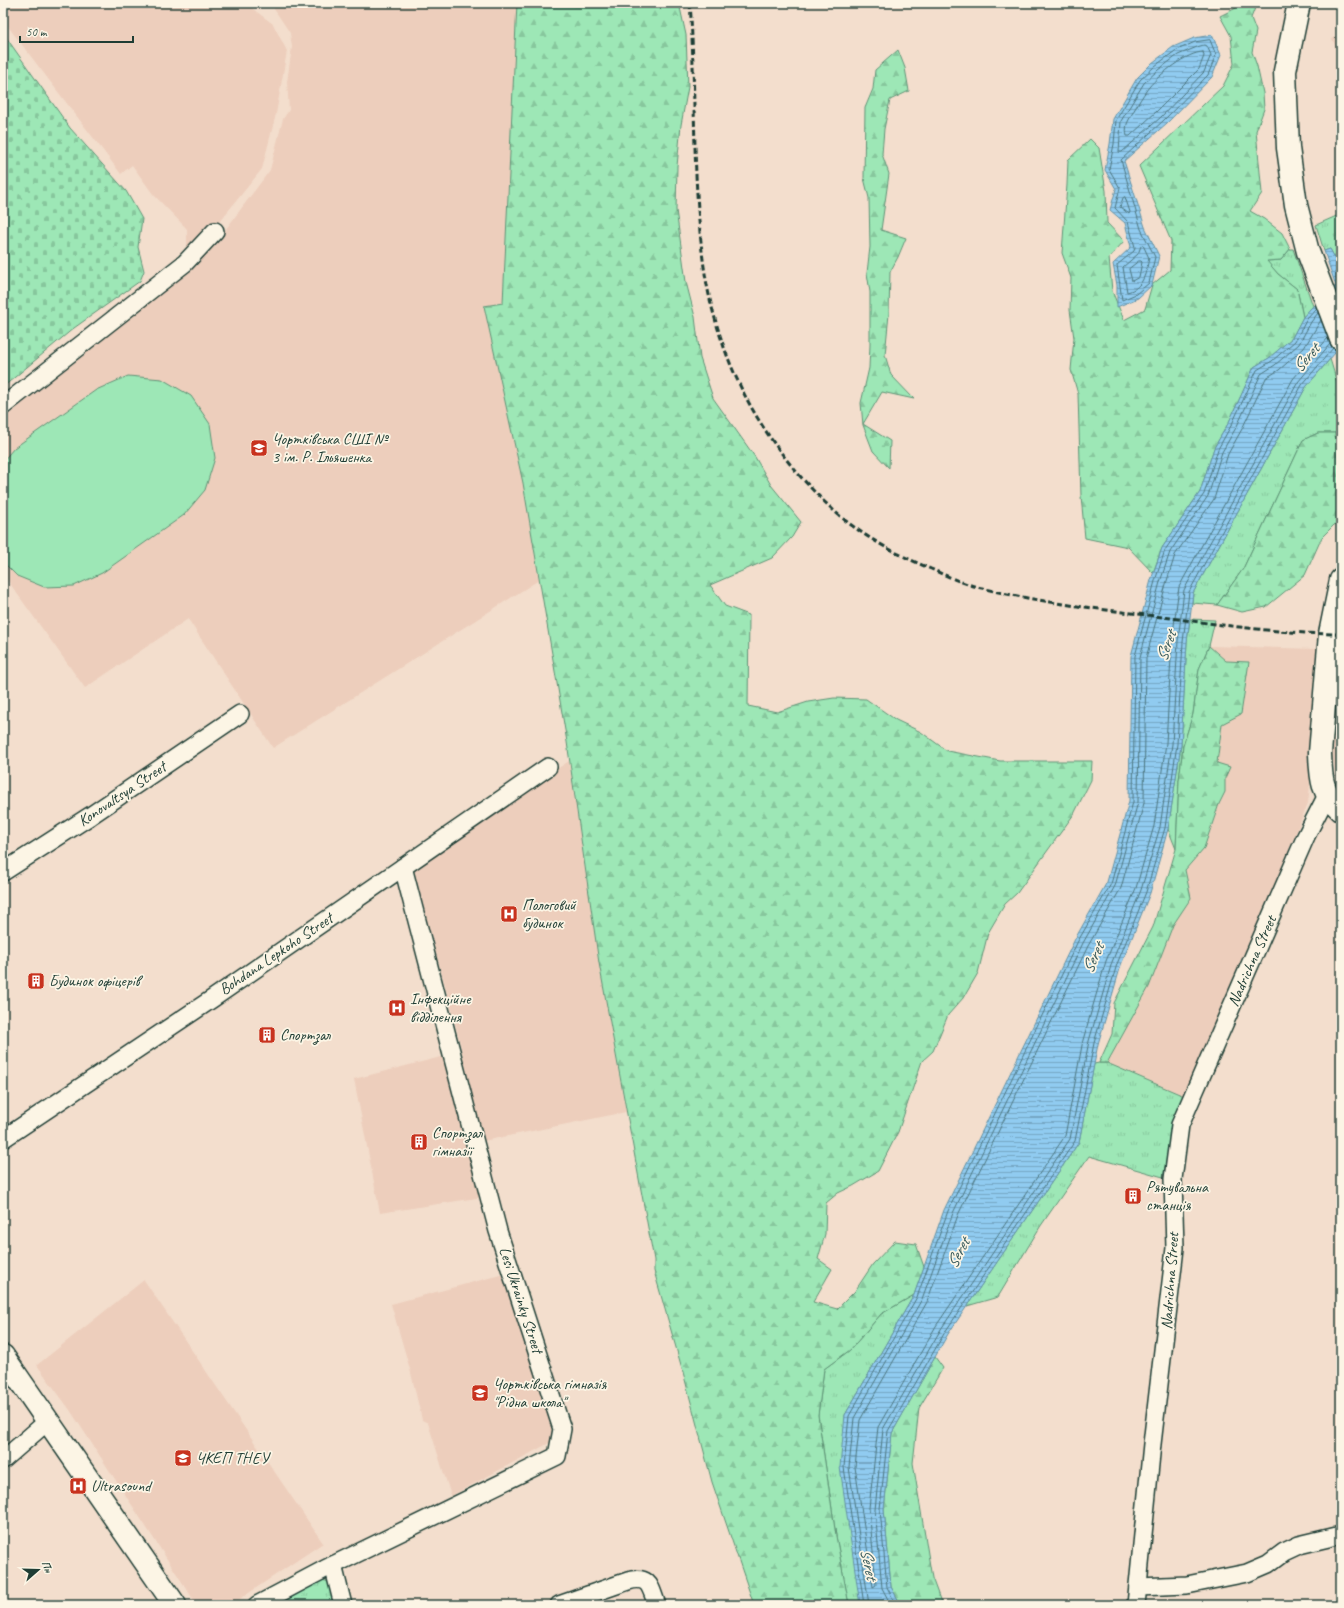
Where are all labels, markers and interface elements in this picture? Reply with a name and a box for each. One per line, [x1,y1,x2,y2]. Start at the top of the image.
scale bar [20,18,133,44]
text: 50 m [26,24,48,40]
water label: Seret [1288,337,1326,377]
place label: Чортківська СШІ № 3 ім. Р. Ільяшенка [272,429,390,467]
school or university icon: Чортківська СШІ № 3 ім. Р. Ільяшенка [249,438,269,458]
water label: Seret [1151,625,1182,664]
street label: Konovaltsya Street [74,756,172,831]
place label: Пологовий будинок [522,895,577,933]
hospital icon: Пологовий будинок [499,904,519,924]
street label: Bohdana Lepkoho Street [215,907,339,999]
street label: Nadrichna Street [1223,911,1282,1009]
water label: Seret [1077,937,1110,976]
building icon: Будинок офіцерів [26,971,46,991]
place label: Будинок офіцерів [49,971,144,991]
place label: Інфекційне відділення [410,989,472,1027]
hospital icon: Інфекційне відділення [387,998,407,1018]
building icon: Спортзал [257,1025,277,1045]
place label: Спортзал [280,1025,331,1045]
place label: Спортзал гімназії [432,1123,483,1161]
building icon: Спортзал гімназії [409,1132,429,1152]
place label: Рятувальна станція [1146,1177,1209,1215]
building icon: Рятувальна станція [1123,1186,1143,1206]
street label: Nadrichna Street [1157,1230,1183,1330]
water label: Seret [942,1232,976,1271]
street label: Lesi Ukrainky Street [494,1244,548,1358]
place label: Чортківська гімназія "Рідна школа" [493,1374,608,1412]
school or university icon: Чортківська гімназія "Рідна школа" [470,1383,490,1403]
school or university icon: ЧКЕП ТНЕУ [173,1448,193,1468]
place label: ЧКЕП ТНЕУ [196,1448,272,1468]
hospital icon: Ultrasound [68,1476,88,1496]
place label: Ultrasound [91,1476,153,1496]
water label: Seret [856,1547,883,1584]
north arrow [18,1550,58,1590]
text: Пн [39,1559,56,1575]

